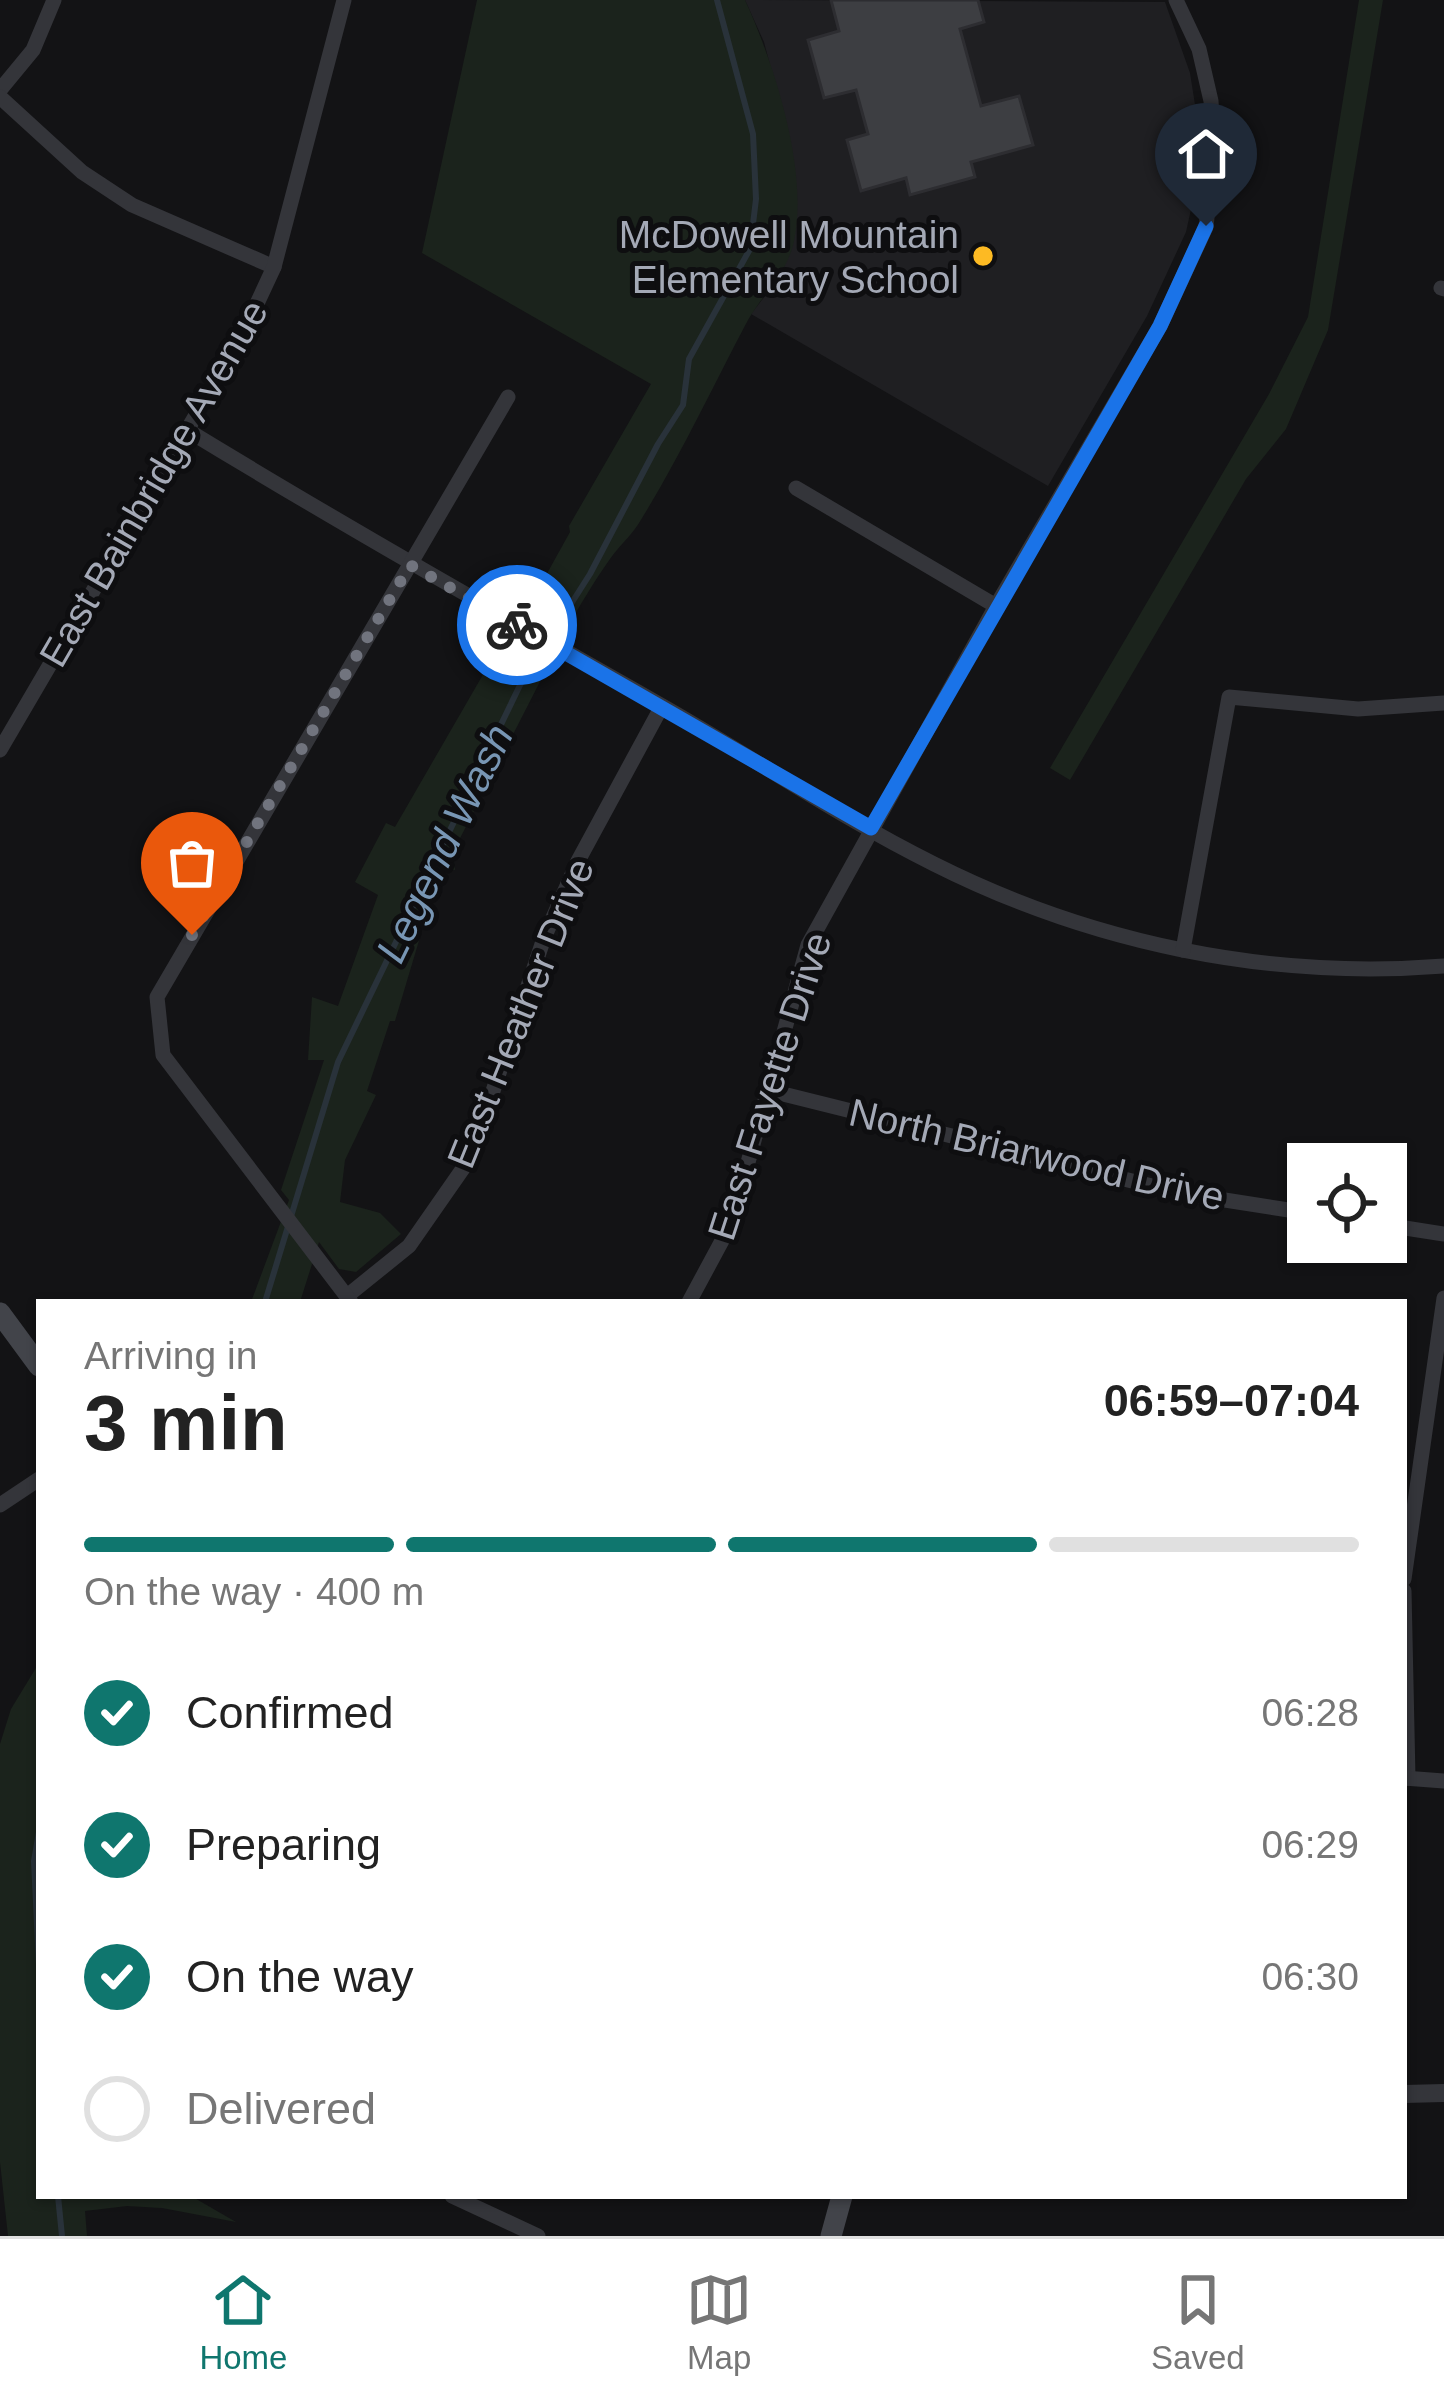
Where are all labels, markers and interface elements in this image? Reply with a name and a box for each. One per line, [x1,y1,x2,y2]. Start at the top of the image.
pin [1155,103,1257,226]
icon: home [1173,121,1239,187]
place label: McDowell Mountain Elementary School [619,213,959,301]
marker: McDowell Mountain Elementary School [970,243,996,269]
street label: East Bainbridge Avenue [31,293,276,674]
courier [457,565,577,685]
icon: bike [484,592,550,658]
water label: Legend Wash [367,717,522,970]
pin [141,812,243,935]
icon: bag [159,830,225,896]
street label: East Heather Drive [439,852,602,1174]
street label: East Fayette Drive [699,927,839,1245]
street label: North Briarwood Drive [845,1090,1229,1219]
map controls [1287,1143,1407,1263]
button: locate [1287,1143,1407,1263]
text: Arriving in [84,1334,257,1377]
text: 06:59–07:04 [1104,1375,1359,1426]
text: 3 min [84,1379,288,1467]
text: On the way · 400 m [84,1570,424,1613]
icon: check [84,1680,150,1746]
text: Confirmed [186,1687,394,1738]
text: 06:28 [1261,1691,1359,1734]
icon: check [84,1812,150,1878]
text: Preparing [186,1819,381,1870]
text: 06:29 [1261,1823,1359,1866]
icon: check [84,1944,150,2010]
text: On the way [186,1951,414,2002]
text: 06:30 [1261,1955,1359,1998]
text: Delivered [186,2083,376,2134]
tab: Home [199,2267,287,2377]
tab: Map [686,2267,752,2377]
tab: Saved [1151,2267,1245,2377]

